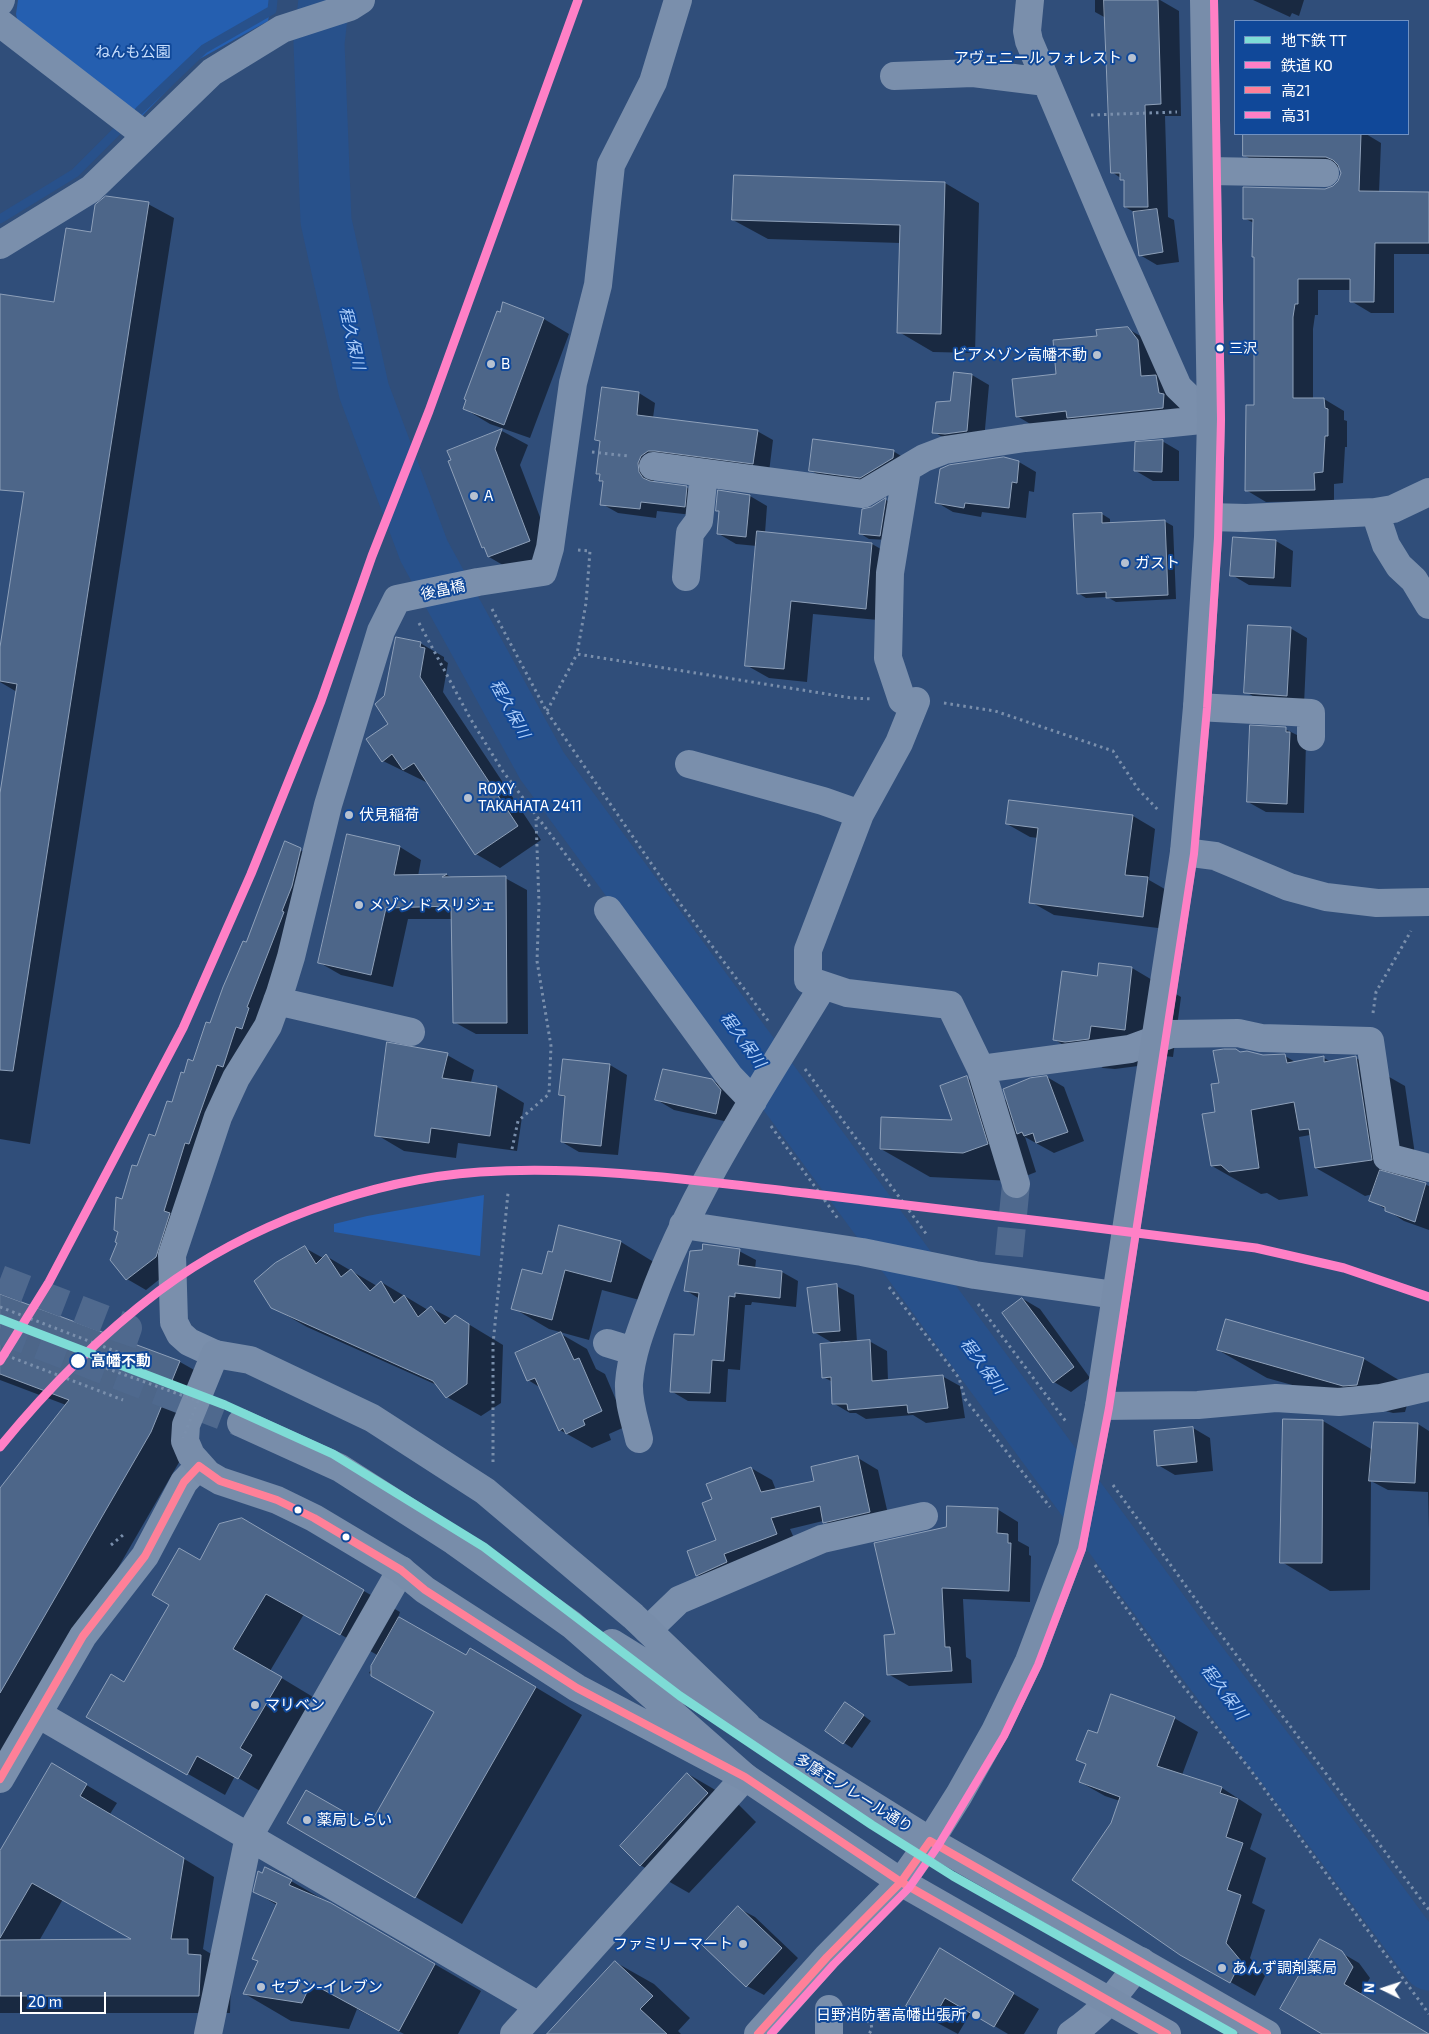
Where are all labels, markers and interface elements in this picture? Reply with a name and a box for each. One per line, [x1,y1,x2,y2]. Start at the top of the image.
legend [1234,20,1409,135]
text: 地下鉄 TT [1281,31,1347,49]
park label: ねんも公園 [96,43,170,61]
place label: アヴェニール フォレスト [954,49,1122,67]
marker: アヴェニール フォレスト [1126,52,1138,64]
text: 鉄道 KO [1281,56,1333,74]
text: 高21 [1281,81,1310,99]
text: 高31 [1281,106,1310,124]
water label: 程久保川 [335,305,369,371]
place label: 三沢 [1229,340,1257,356]
marker: 三沢 [1215,343,1225,353]
place label: ビアメゾン高幡不動 [952,346,1087,364]
marker: ビアメゾン高幡不動 [1091,349,1103,361]
place label: B [501,355,510,373]
marker: B [485,358,497,370]
place label: A [484,487,493,505]
marker: A [468,490,480,502]
place label: ガスト [1135,554,1180,572]
marker: ガスト [1119,557,1131,569]
street label: 後畠橋 [419,577,467,603]
water label: 程久保川 [486,676,534,742]
place label: ROXY TAKAHATA 2411 [478,780,582,815]
marker: ROXY TAKAHATA 2411 [462,792,474,804]
place label: 伏見稲荷 [359,806,419,824]
marker: 伏見稲荷 [343,809,355,821]
place label: メゾン ド スリジェ [369,896,496,914]
marker: メゾン ド スリジェ [353,899,365,911]
water label: 程久保川 [716,1008,770,1072]
water label: 程久保川 [956,1334,1010,1398]
marker: 高幡不動 [69,1352,87,1370]
place label: 高幡不動 [91,1352,151,1370]
unlabelled marker [293,1505,303,1515]
unlabelled marker [341,1532,351,1542]
water label: 程久保川 [1197,1661,1251,1723]
place label: マリベン [265,1696,325,1714]
marker: マリベン [249,1699,261,1711]
street label: 多摩モノレール通り [792,1750,916,1836]
place label: 薬局しらい [317,1811,392,1829]
marker: 薬局しらい [301,1814,313,1826]
place label: ファミリーマート [613,1935,733,1953]
marker: ファミリーマート [737,1938,749,1950]
place label: あんず調剤薬局 [1232,1959,1337,1977]
marker: あんず調剤薬局 [1216,1962,1228,1974]
north arrow [1359,1964,1409,2014]
place label: セブン-イレブン [271,1978,383,1996]
marker: セブン-イレブン [255,1981,267,1993]
scale bar [22,1982,109,2014]
text: N [1360,1982,1377,1994]
text: 20 m [28,1992,62,2010]
place label: 日野消防署高幡出張所 [816,2006,966,2024]
marker: 日野消防署高幡出張所 [970,2009,982,2021]

